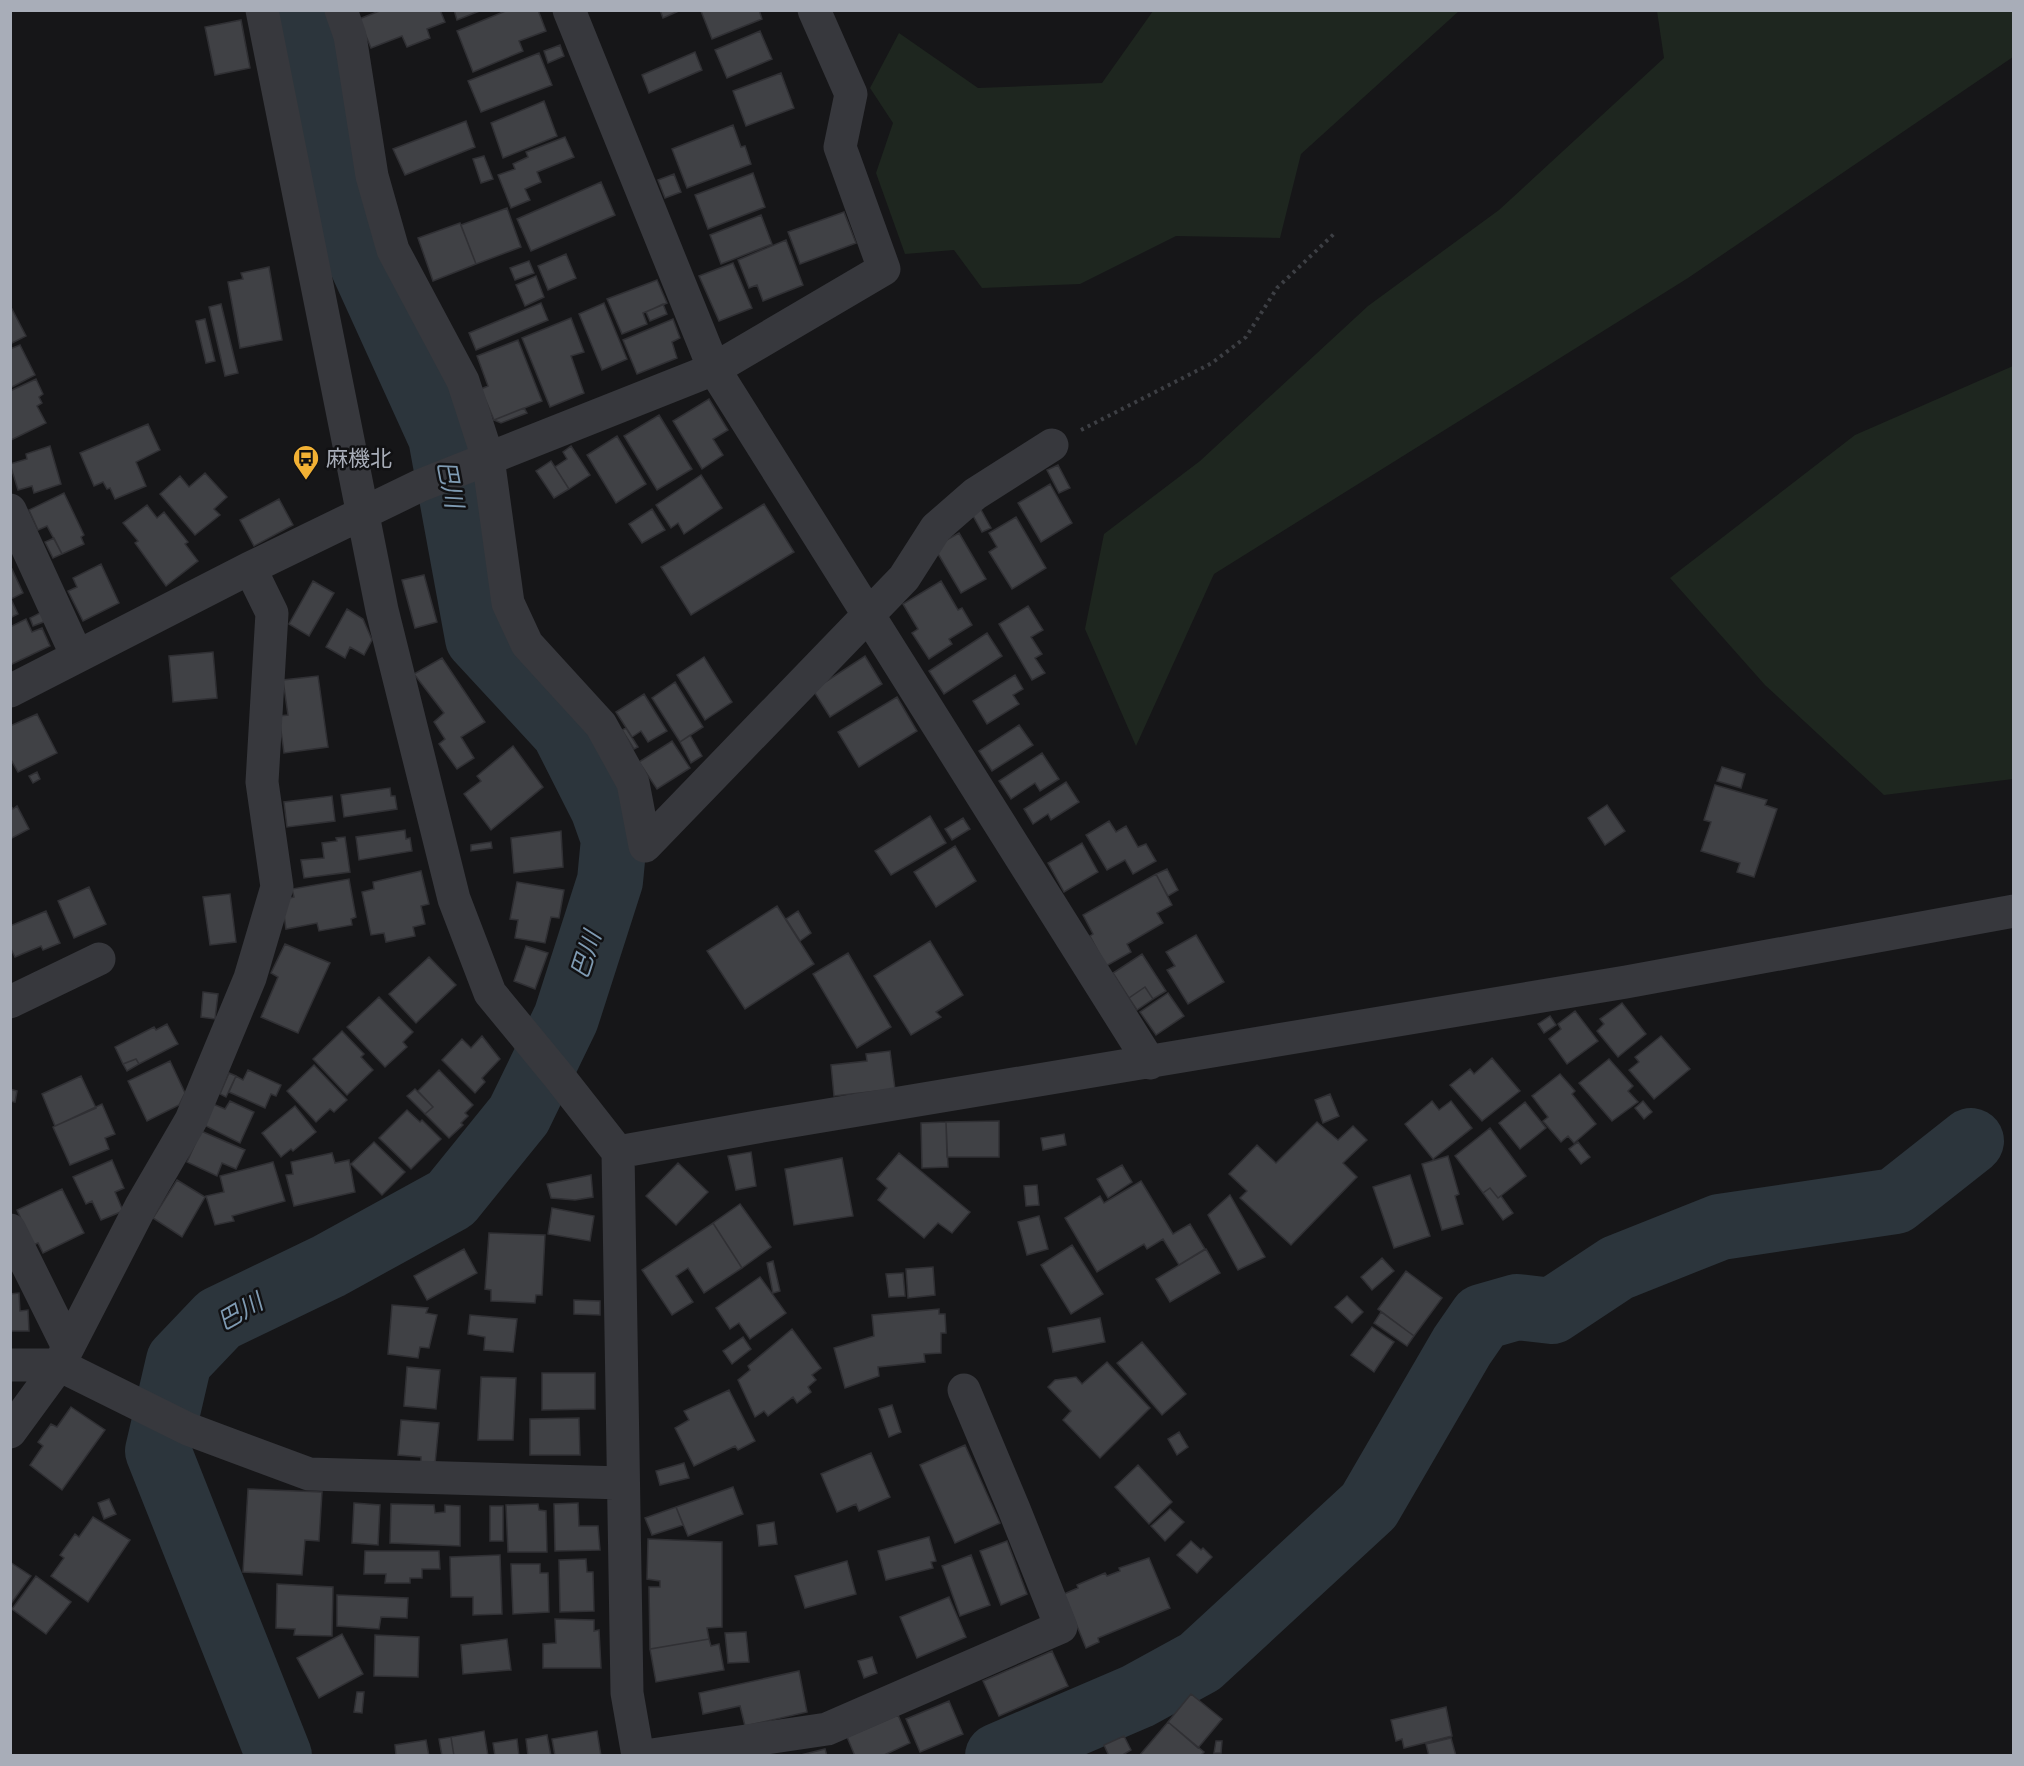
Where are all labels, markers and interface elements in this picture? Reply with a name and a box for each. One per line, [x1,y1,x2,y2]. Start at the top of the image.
place label: 麻機北 [326,441,392,475]
bus stop icon: 麻機北 [291,443,321,481]
water label: 巴川 [429,457,474,514]
water label: 巴川 [561,923,611,983]
water label: 巴川 [210,1282,272,1339]

